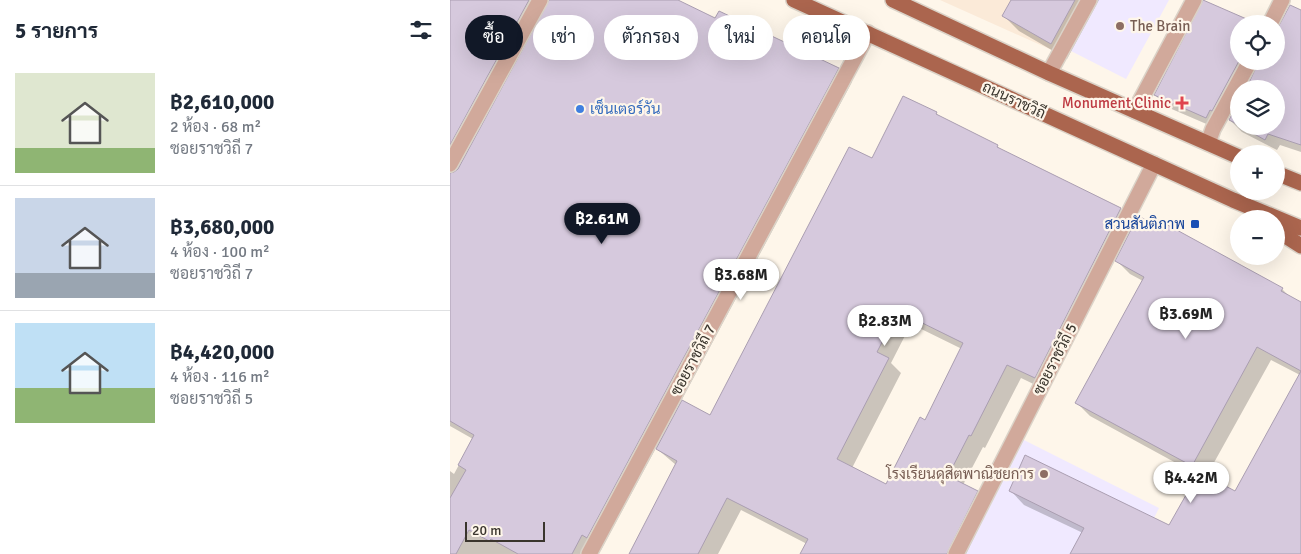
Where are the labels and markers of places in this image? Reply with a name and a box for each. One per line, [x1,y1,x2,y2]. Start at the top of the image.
place label: The Brain [1130,17,1191,35]
marker: The Brain [1114,20,1126,32]
place label: Monument Clinic [1062,94,1171,112]
marker: Monument Clinic [1175,96,1189,110]
place label: เซ็นเตอร์วัน [590,98,661,118]
marker: เซ็นเตอร์วัน [574,103,586,115]
pin: ฿2.61M [561,202,643,245]
place label: สวนสันติภาพ [1104,215,1185,233]
marker: สวนสันติภาพ [1189,218,1201,230]
pin: ฿3.68M [700,258,782,301]
pin: ฿3.69M [1145,298,1227,340]
pin: ฿2.83M [844,304,926,347]
pin: ฿4.42M [1150,462,1232,504]
place label: โรงเรียนดุสิตพาณิชยการ [885,464,1034,485]
marker: โรงเรียนดุสิตพาณิชยการ [1038,468,1050,480]

